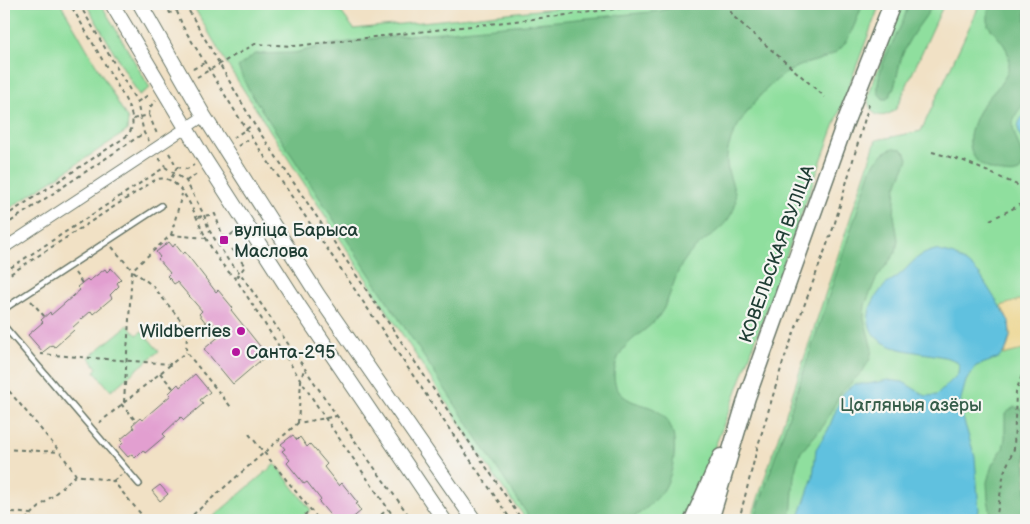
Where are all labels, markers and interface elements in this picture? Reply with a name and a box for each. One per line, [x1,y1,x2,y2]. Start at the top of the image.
street label: КОВЕЛЬСКАЯ ВУЛІЦА [735,162,819,346]
place label: вуліца Барыса Маслова [234,220,359,262]
marker: вуліца Барыса Маслова [218,234,230,246]
place label: Wildberries [139,321,231,342]
marker: Wildberries [235,325,247,337]
place label: Санта-295 [246,342,336,363]
marker: Санта-295 [230,346,242,358]
park label: Цагляныя азёры [840,395,982,416]

